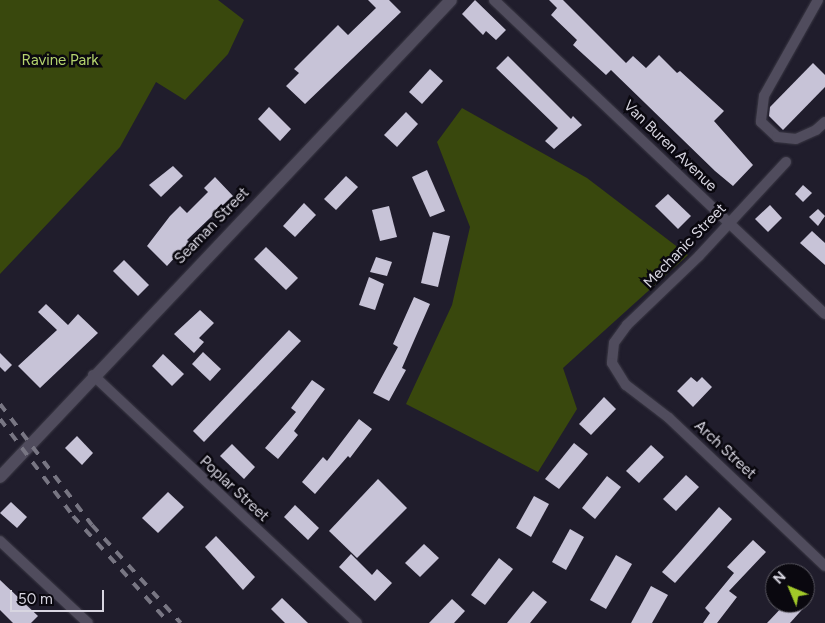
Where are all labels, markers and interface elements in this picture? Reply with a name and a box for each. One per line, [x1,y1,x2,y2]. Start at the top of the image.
park label: Ravine Park [21,52,99,70]
street label: Van Buren Avenue [619,97,721,195]
street label: Seaman Street [171,184,253,268]
street label: Mechanic Street [640,200,730,292]
street label: Arch Street [691,417,759,483]
street label: Poplar Street [196,452,272,526]
north arrow [765,563,815,613]
text: N [770,568,790,588]
scale bar [12,580,106,612]
text: 50 m [18,590,53,608]

